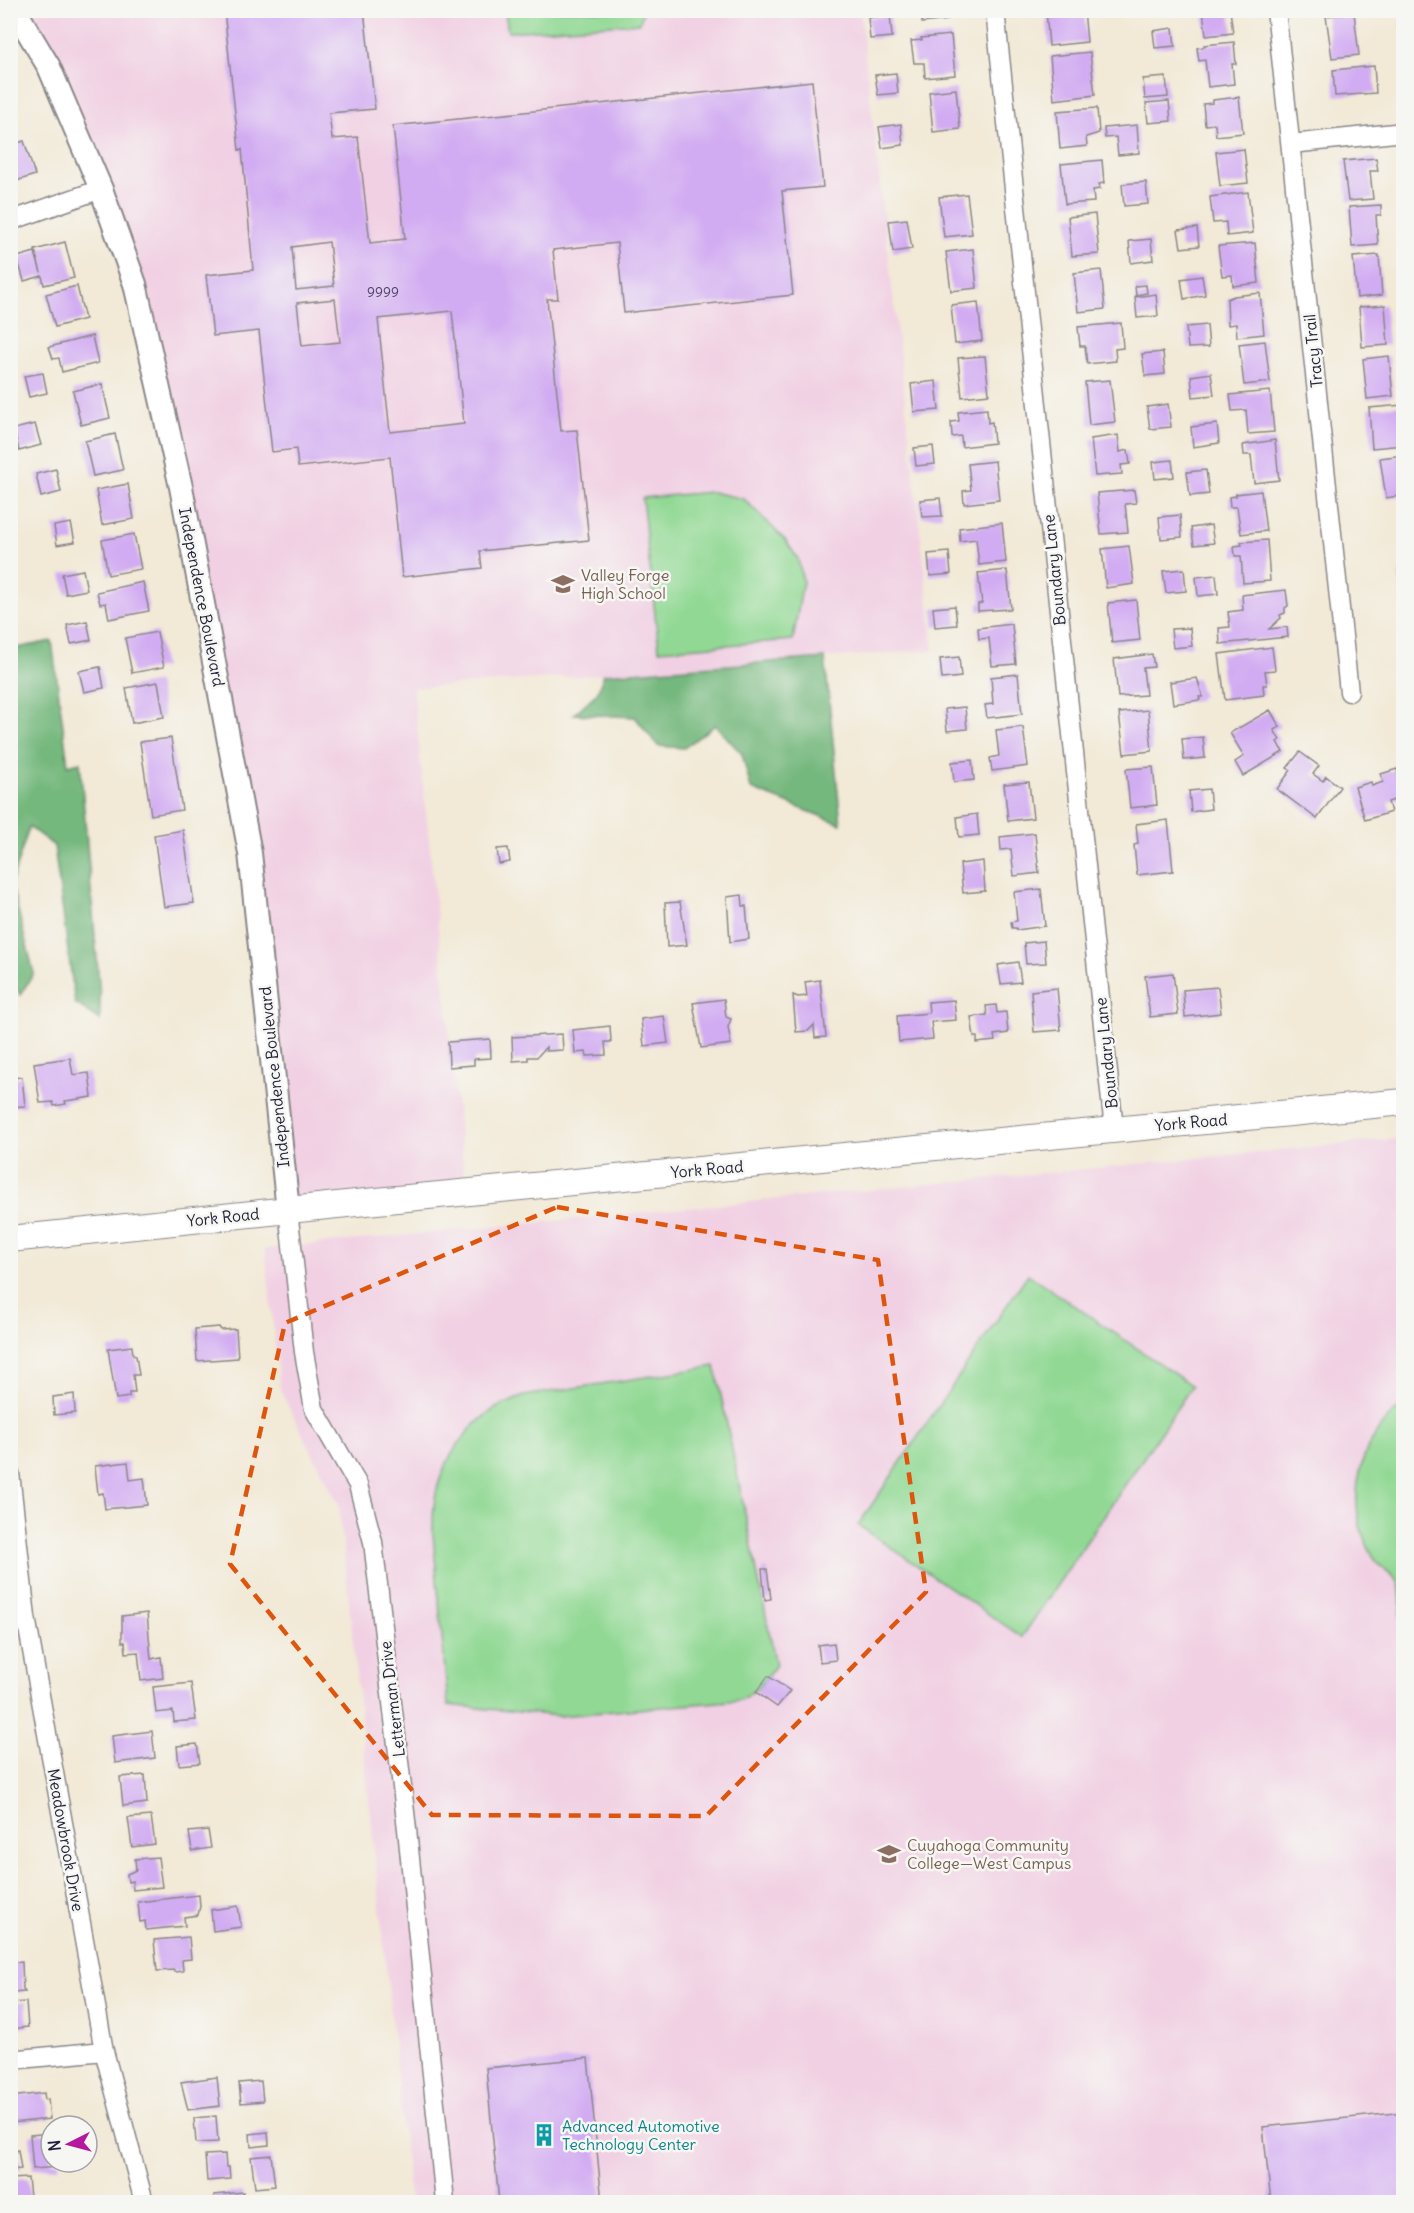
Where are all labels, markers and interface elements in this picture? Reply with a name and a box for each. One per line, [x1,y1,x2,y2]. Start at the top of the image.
house number: 9999 [367,283,399,301]
street label: Tracy Trail [1299,313,1327,389]
street label: Independence Boulevard [175,506,229,688]
street label: Boundary Lane [1038,513,1070,627]
place label: Valley Forge High School [581,565,669,603]
school or university icon: Valley Forge High School [550,571,576,597]
street label: Independence Boulevard [255,985,293,1169]
street label: Boundary Lane [1090,996,1122,1110]
street label: York Road [1154,1109,1228,1135]
street label: York Road [670,1156,744,1182]
street label: York Road [186,1203,260,1231]
street label: Letterman Drive [375,1640,409,1758]
street label: Meadowbrook Drive [44,1767,88,1913]
place label: Cuyahoga Community College—West Campus [907,1835,1071,1873]
school or university icon: Cuyahoga Community College—West Campus [876,1841,902,1867]
north arrow [39,2114,99,2174]
place label: Advanced Automotive Technology Center [562,2116,720,2154]
building icon: Advanced Automotive Technology Center [531,2122,557,2148]
text: N [44,2139,65,2152]

